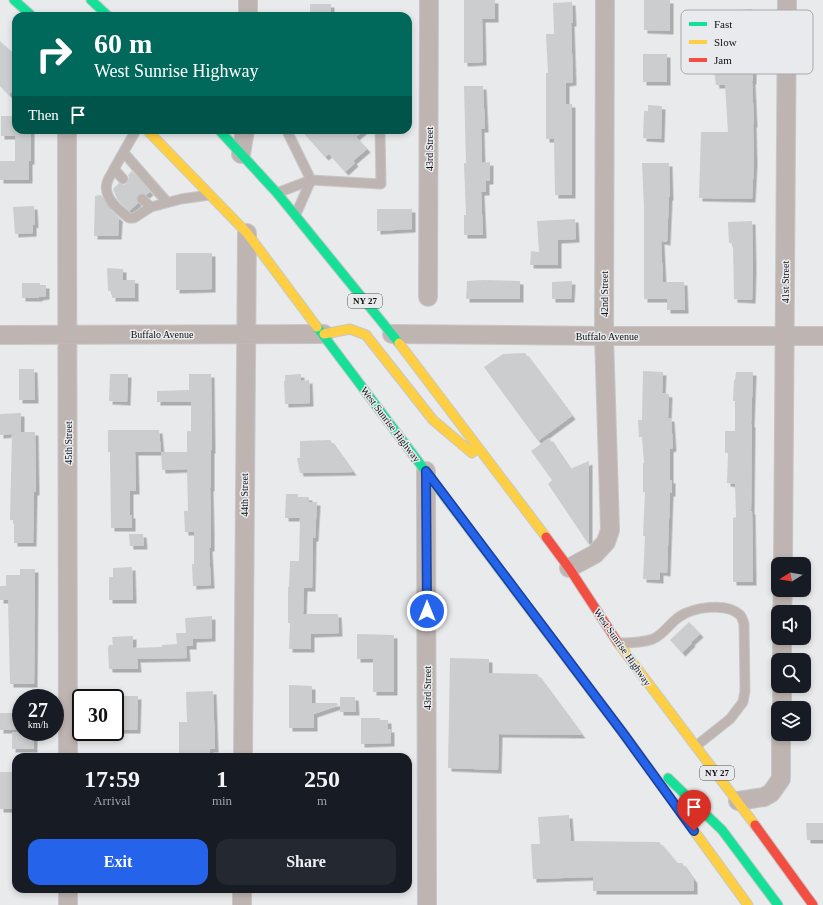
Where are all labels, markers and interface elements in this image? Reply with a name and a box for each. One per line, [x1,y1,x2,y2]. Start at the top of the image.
legend [681,10,813,74]
text: Fast [714,18,732,30]
icon: right [28,28,80,80]
text: 60 m [94,28,152,59]
text: Slow [714,36,737,48]
text: Jam [714,54,732,66]
text: West Sunrise Highway [94,61,259,81]
icon: arrive [67,104,89,126]
text: Then [28,107,59,123]
street label: 43rd Street [424,127,435,171]
street label: 41st Street [780,261,791,303]
street label: 42nd Street [599,271,610,317]
road number: NY 27 [348,294,382,308]
street label: Buffalo Avenue [131,329,194,340]
street label: Buffalo Avenue [576,331,639,342]
street label: West Sunrise Highway [359,384,422,464]
street label: 45th Street [63,421,74,465]
street label: 44th Street [239,473,250,517]
north arrow [771,557,811,597]
map controls [771,557,811,741]
position arrow [406,590,448,632]
button: sound [771,605,811,645]
street label: West Sunrise Highway [592,607,653,688]
button: search [771,653,811,693]
street label: 43rd Street [422,666,433,710]
speed limit sign: 30 [72,689,124,741]
text: 27 [28,699,48,721]
button: layers [771,701,811,741]
text: km/h [28,719,48,730]
text: 17:59 [84,766,140,792]
text: 1 [216,766,228,792]
text: 250 [304,766,340,792]
road number: NY 27 [700,766,734,780]
pin [677,790,711,831]
text: Arrival [93,793,131,808]
text: min [212,793,232,808]
text: m [317,793,327,808]
icon: arrive [683,796,705,818]
button: Exit [28,839,208,885]
button: Share [216,839,396,885]

